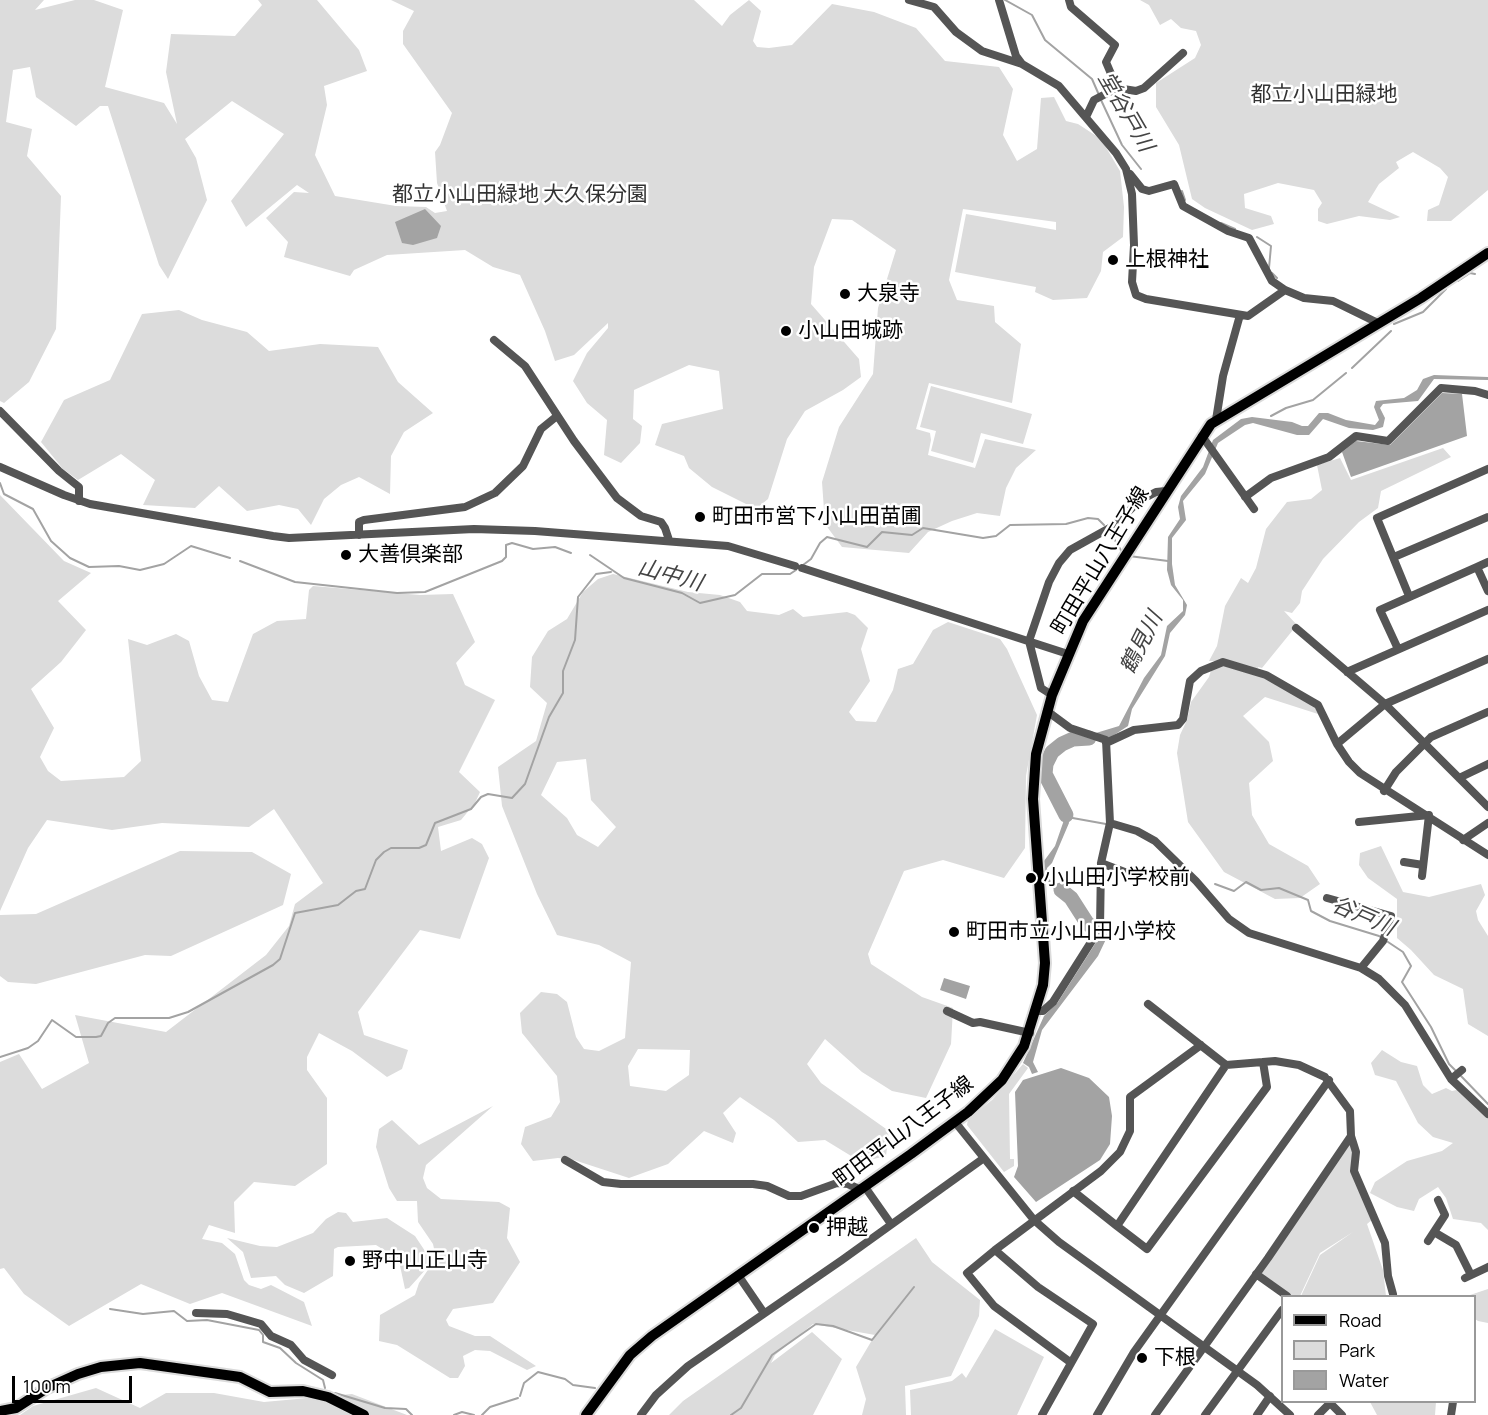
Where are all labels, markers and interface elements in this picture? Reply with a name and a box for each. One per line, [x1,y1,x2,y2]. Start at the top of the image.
water label: 堂谷戸川 [1092,67,1158,157]
park label: 都立小山田緑地 [1251,82,1397,108]
park label: 都立小山田緑地 大久保分園 [392,182,648,208]
place label: 上根神社 [1125,247,1209,273]
marker: 上根神社 [1106,253,1120,267]
place label: 大泉寺 [857,281,920,307]
marker: 大泉寺 [838,287,852,301]
place label: 小山田城跡 [798,318,903,344]
marker: 小山田城跡 [779,324,793,338]
street label: 町田平山八王子線 [1047,483,1155,639]
place label: 町田市営下小山田苗圃 [712,504,922,530]
marker: 町田市営下小山田苗圃 [693,510,707,524]
place label: 大善倶楽部 [358,542,463,568]
marker: 大善倶楽部 [339,548,353,562]
water label: 山中川 [635,555,705,597]
water label: 鶴見川 [1115,608,1169,678]
place label: 小山田小学校前 [1043,865,1190,891]
marker: 小山田小学校前 [1024,871,1038,885]
water label: 谷戸川 [1327,892,1399,942]
place label: 町田市立小山田小学校 [966,919,1176,945]
marker: 町田市立小山田小学校 [947,925,961,939]
street label: 町田平山八王子線 [829,1071,979,1193]
place label: 押越 [826,1215,868,1241]
marker: 押越 [807,1221,821,1235]
place label: 野中山正山寺 [362,1248,488,1274]
marker: 野中山正山寺 [343,1254,357,1268]
legend [1281,1295,1476,1403]
text: Road [1339,1308,1382,1332]
text: Park [1339,1338,1375,1362]
place label: 下根 [1154,1345,1196,1371]
marker: 下根 [1135,1351,1149,1365]
scale bar [15,1364,135,1402]
text: Water [1339,1368,1389,1392]
text: 100 m [23,1374,71,1398]

